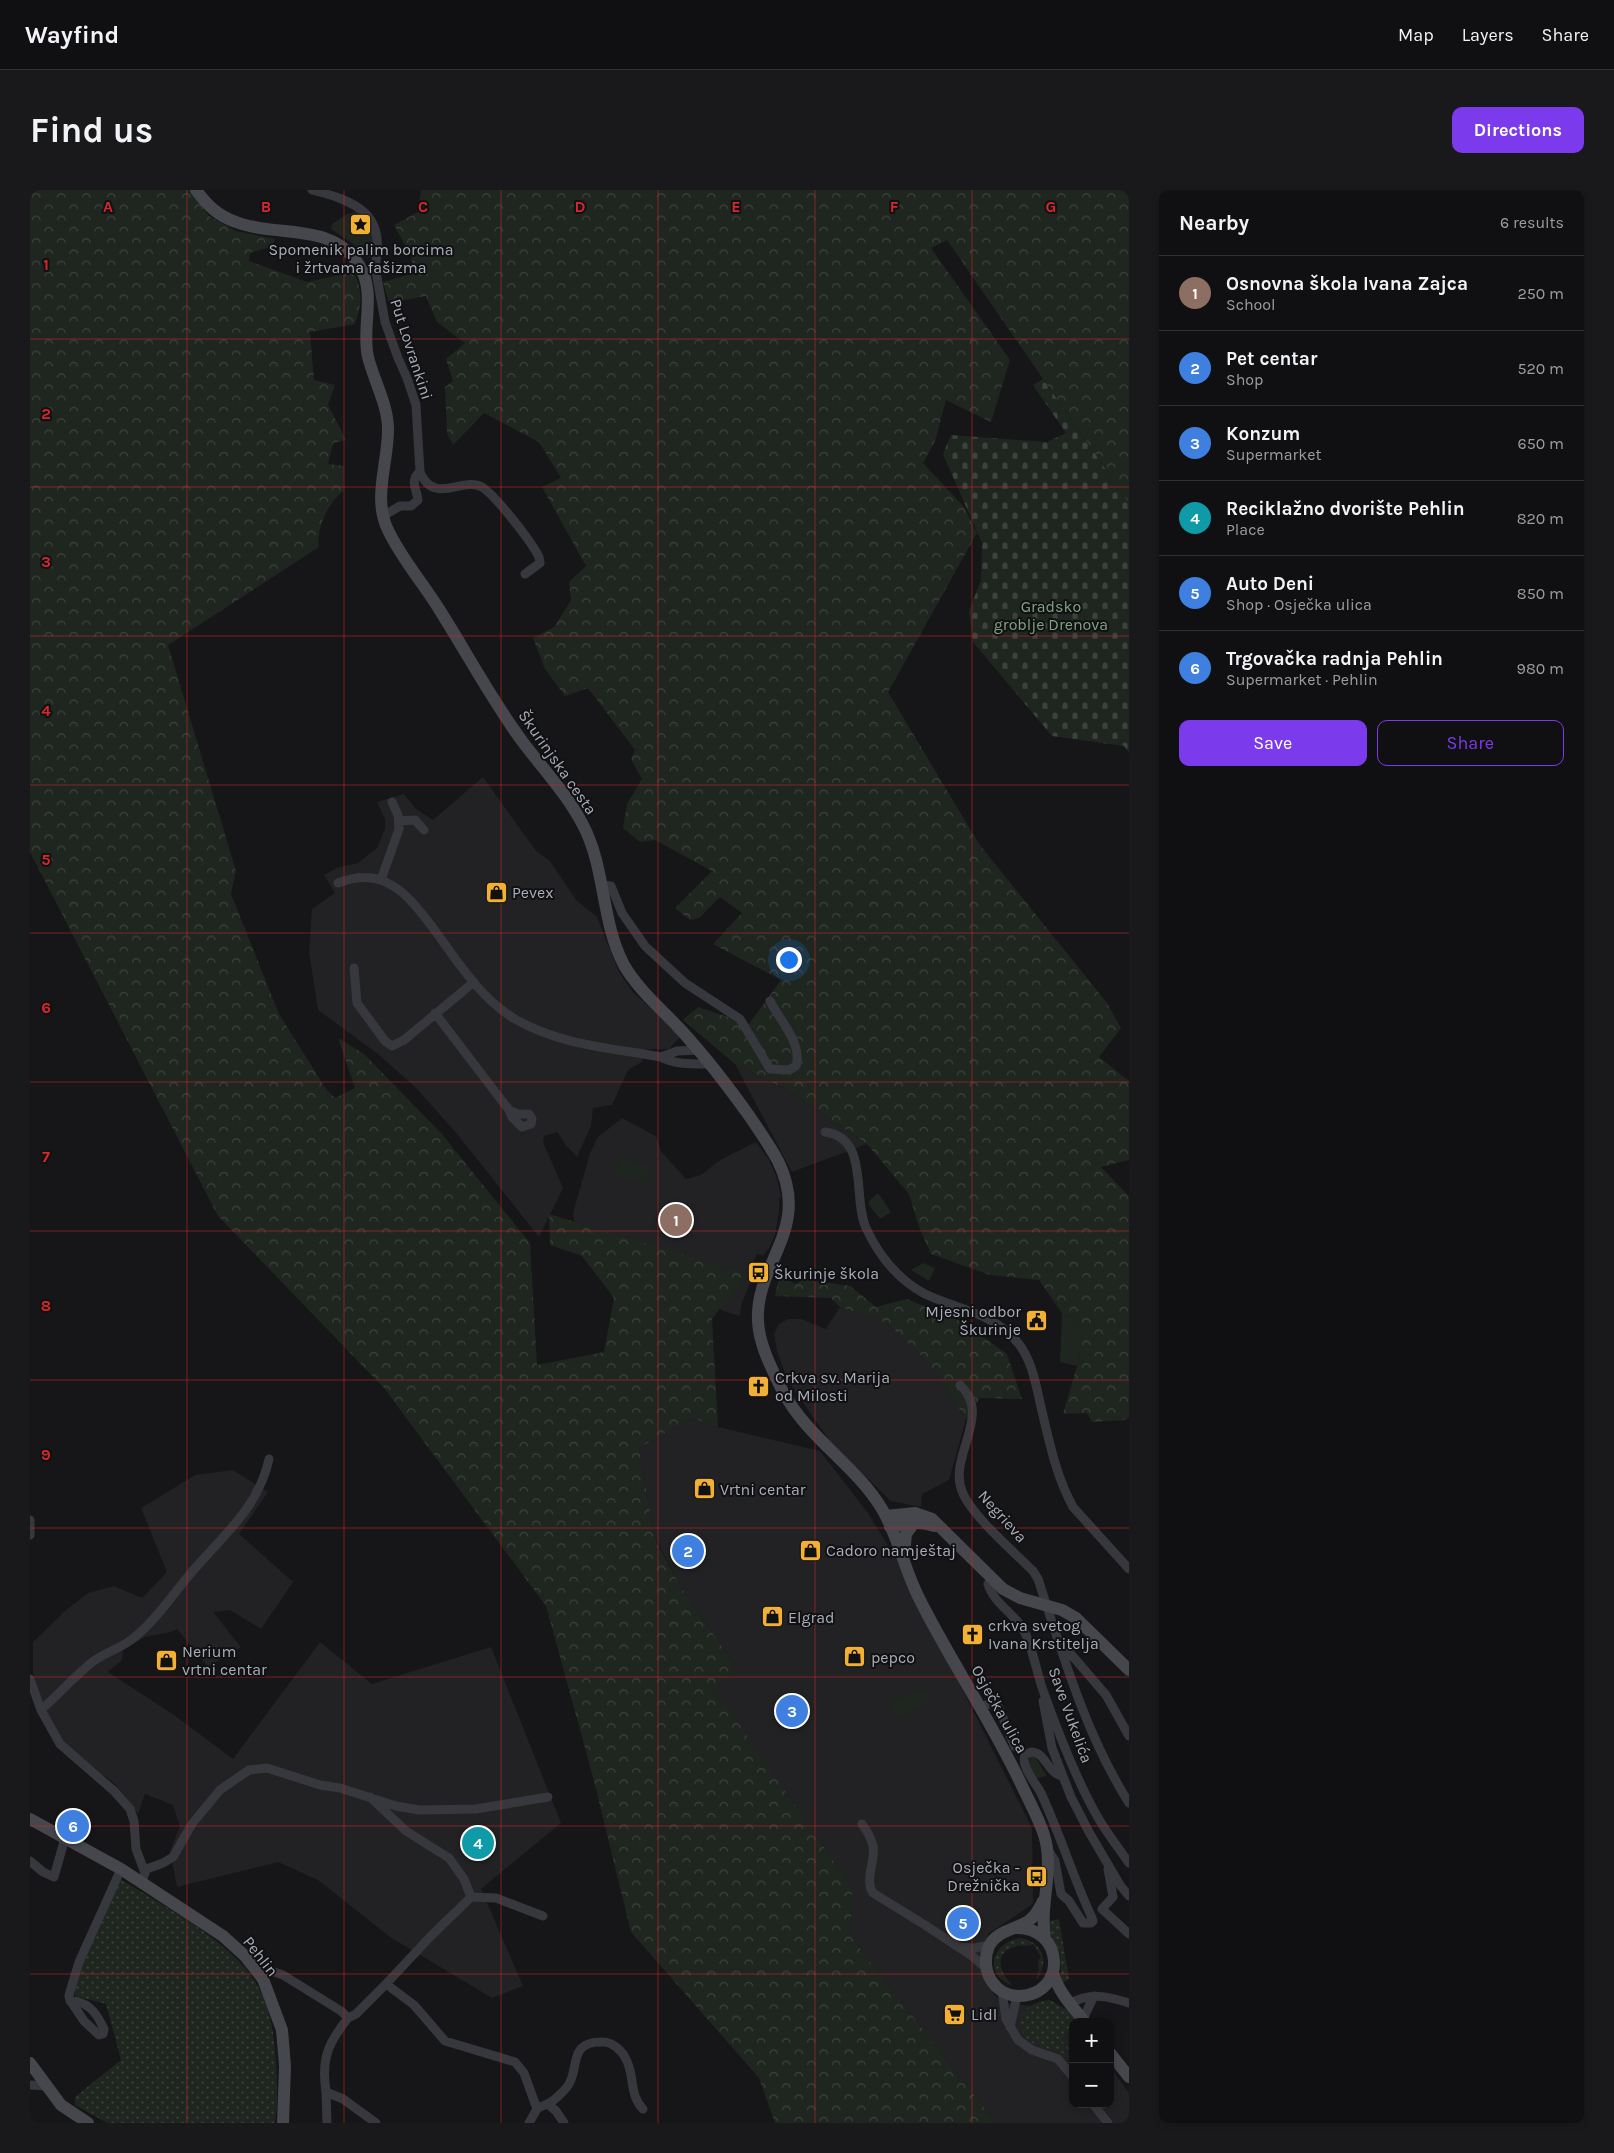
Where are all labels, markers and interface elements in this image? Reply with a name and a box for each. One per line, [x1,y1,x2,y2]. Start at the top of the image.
text: Wayfind [25,21,119,49]
text: Map [1398,24,1434,46]
text: Layers [1462,24,1514,46]
text: Share [1542,24,1589,46]
button: Directions [1452,107,1584,153]
text: Find us [30,110,153,151]
text: A [103,197,113,216]
text: B [261,197,271,216]
text: C [418,197,428,216]
text: D [575,197,586,216]
text: E [731,197,741,216]
text: F [890,197,899,216]
text: G [1046,197,1056,216]
text: Nearby [1179,211,1249,235]
place icon: Spomenik palim borcima i žrtvama fašizma [349,213,373,237]
text: 6 results [1500,213,1564,232]
place label: Spomenik palim borcima i žrtvama fašizma [268,240,454,277]
text: 1 [43,255,49,274]
text: Osnovna škola Ivana Zajca [1226,273,1468,295]
text: 1 [1192,284,1198,303]
text: 250 m [1517,284,1564,303]
text: School [1226,295,1276,314]
street label: Put Lovrankini [386,296,437,402]
text: Pet centar [1226,348,1317,370]
text: 2 [1190,359,1200,378]
text: 520 m [1517,359,1564,378]
text: Shop [1226,370,1263,389]
text: 2 [41,404,51,423]
text: Konzum [1226,423,1300,445]
text: 3 [1190,434,1200,453]
text: 650 m [1518,434,1564,453]
text: Supermarket [1226,445,1322,464]
text: Reciklažno dvorište Pehlin [1226,498,1465,520]
text: 4 [1190,509,1200,528]
text: 820 m [1517,509,1564,528]
text: Place [1226,520,1265,539]
text: 3 [41,552,51,571]
text: Auto Deni [1226,573,1314,595]
text: 5 [1190,584,1200,603]
text: 850 m [1517,584,1564,603]
text: Shop · Osječka ulica [1226,595,1372,614]
park label: Gradsko groblje Drenova [994,597,1108,634]
text: Trgovačka radnja Pehlin [1226,648,1443,670]
text: 6 [1190,659,1200,678]
text: 980 m [1517,659,1564,678]
text: Supermarket · Pehlin [1226,670,1378,689]
text: 4 [41,701,51,720]
street label: Škurinjska cesta [514,706,601,818]
button: Save [1179,720,1367,766]
button: Share [1377,720,1564,766]
text: 5 [41,850,51,869]
shop icon: Pevex [484,880,508,904]
place label: Pevex [512,883,554,902]
your location [776,947,802,973]
text: 6 [41,998,51,1017]
text: 7 [42,1147,50,1166]
pin: 1 [660,1201,692,1239]
bus stop icon: Škurinje škola [746,1261,770,1285]
place label: Škurinje škola [774,1264,879,1283]
text: 8 [41,1296,51,1315]
place label: Mjesni odbor Škurinje [925,1302,1021,1339]
public building icon: Mjesni odbor Škurinje [1025,1308,1049,1332]
place label: Crkva sv. Marija od Milosti [775,1368,890,1405]
church icon: Crkva sv. Marija od Milosti [747,1374,771,1398]
text: 9 [41,1445,51,1464]
shop icon: Vrtni centar [692,1477,716,1501]
place label: Vrtni centar [720,1480,806,1499]
street label: Negrieva [974,1486,1031,1546]
pin: 2 [672,1532,704,1570]
shop icon: Cadoro namještaj [798,1538,822,1562]
place label: Cadoro namještaj [826,1541,956,1560]
shop icon: Elgrad [760,1605,784,1629]
place label: Elgrad [788,1608,835,1627]
place label: crkva svetog Ivana Krstitelja [988,1616,1099,1653]
church icon: crkva svetog Ivana Krstitelja [960,1622,984,1646]
place label: Nerium vrtni centar [182,1642,267,1679]
shop icon: pepco [843,1645,867,1669]
shop icon: Nerium vrtni centar [154,1648,178,1672]
place label: pepco [871,1648,915,1667]
street label: Osječka ulica [968,1662,1032,1757]
street label: Save Vukelića [1044,1665,1097,1766]
pin: 3 [776,1692,808,1730]
pin: 6 [57,1807,89,1845]
pin: 4 [462,1824,494,1862]
place label: Osječka - Drežnička [947,1858,1020,1895]
bus stop icon: Osječka - Drežnička [1024,1864,1048,1888]
pin: 5 [947,1904,979,1942]
street label: Pehlin [239,1932,282,1980]
supermarket icon: Lidl [943,2002,967,2026]
place label: Lidl [971,2005,997,2024]
map controls [1069,2018,1114,2108]
button: + [1069,2018,1114,2063]
button: − [1069,2063,1114,2108]

